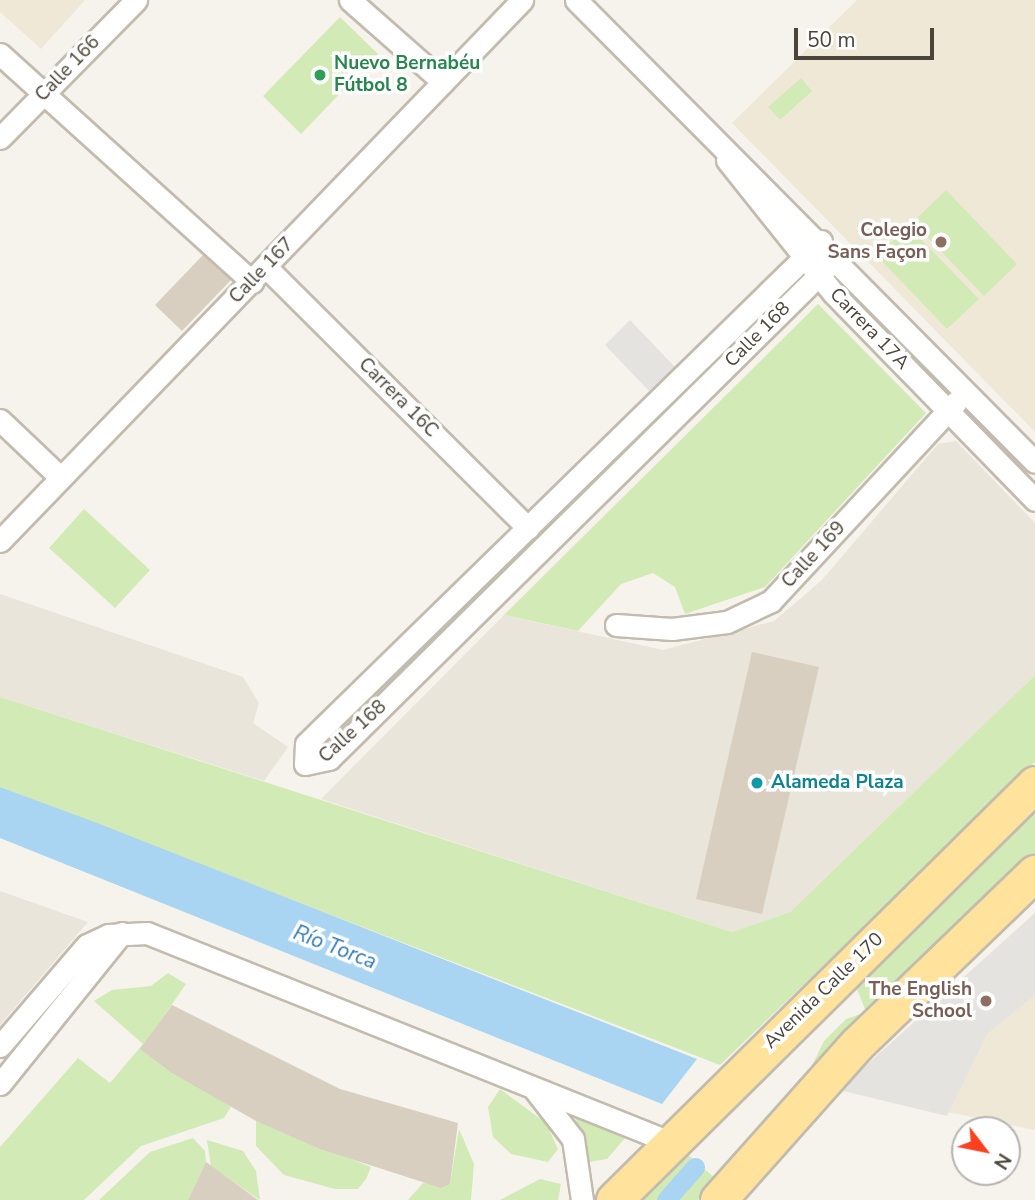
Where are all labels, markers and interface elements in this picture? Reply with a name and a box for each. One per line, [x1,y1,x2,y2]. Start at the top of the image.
scale bar [797,14,937,58]
text: 50 m [807,26,856,54]
street label: Calle 166 [31,31,105,107]
place label: Nuevo Bernabéu Fútbol 8 [334,53,480,97]
marker: Nuevo Bernabéu Fútbol 8 [312,67,328,83]
place label: Colegio Sans Façon [828,220,927,264]
street label: Calle 167 [225,233,299,309]
marker: Colegio Sans Façon [933,234,949,250]
street label: Carrera 17A [825,284,913,374]
street label: Calle 168 [721,298,795,372]
street label: Carrera 16C [353,353,443,443]
street label: Calle 169 [777,517,851,593]
street label: Calle 168 [315,696,391,768]
place label: Alameda Plaza [771,772,904,794]
marker: Alameda Plaza [749,775,765,791]
water label: Río Torca [290,920,380,974]
street label: Avenida Calle 170 [760,928,888,1054]
place label: The English School [868,979,972,1023]
marker: The English School [978,993,994,1009]
north arrow [951,1116,1021,1186]
text: N [987,1148,1017,1174]

